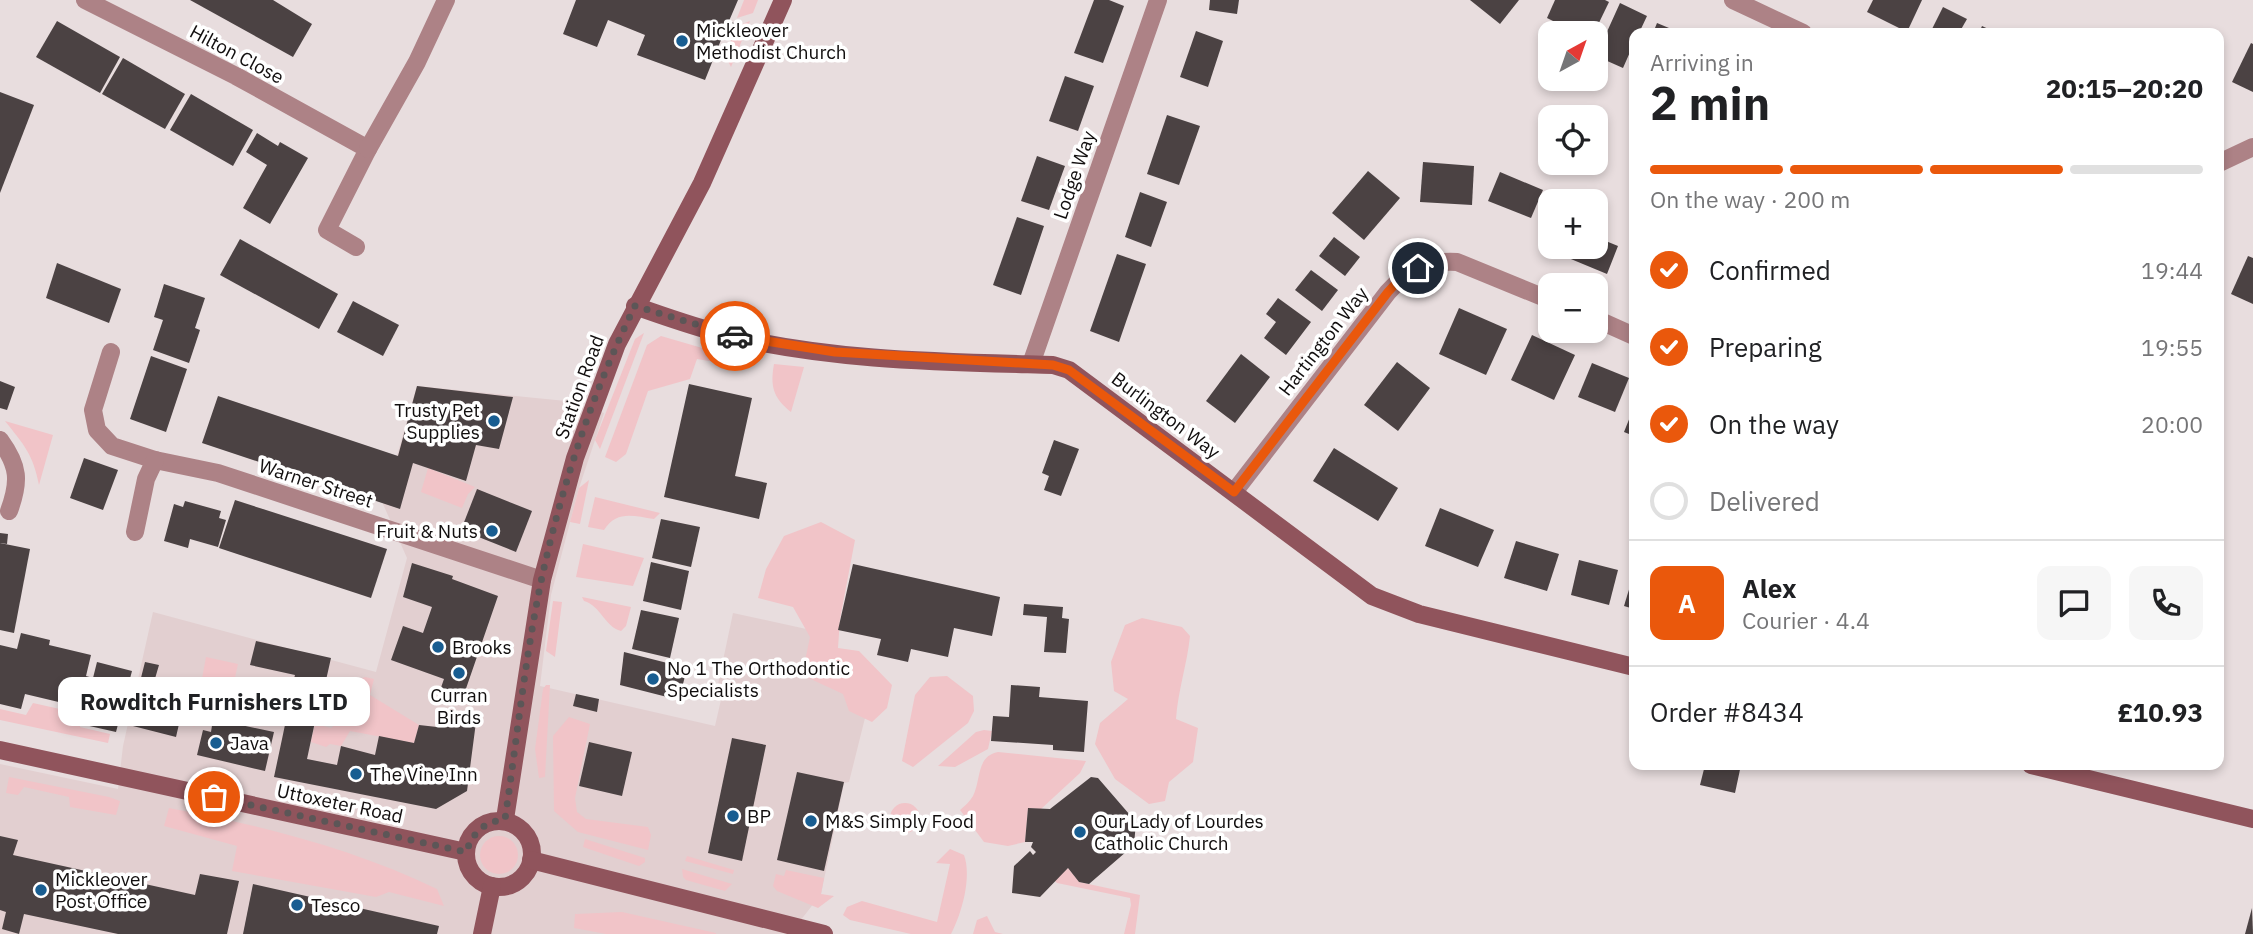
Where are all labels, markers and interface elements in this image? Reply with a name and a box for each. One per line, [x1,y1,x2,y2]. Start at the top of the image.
place label: Mickleover Methodist Church [696,18,847,64]
street label: Hilton Close [186,19,288,89]
north arrow [1538,21,1608,91]
map controls [1538,21,1608,343]
marker: Mickleover Methodist Church [674,33,690,49]
text: Arriving in [1650,47,1754,77]
text: 20:15–20:20 [2046,71,2203,105]
text: 2 min [1650,73,1770,133]
button: locate [1538,105,1608,175]
street label: Lodge Way [1048,127,1101,222]
text: On the way · 200 m [1650,184,1850,214]
button: + [1538,189,1608,259]
pin [1388,238,1448,298]
icon: home [1399,249,1437,287]
icon: check [1650,251,1688,289]
text: Confirmed [1709,253,1831,287]
text: 19:44 [2141,255,2203,285]
button: − [1538,273,1608,343]
street label: Hartington Way [1273,281,1373,400]
courier [700,301,770,371]
icon: car [716,317,754,355]
icon: check [1650,328,1688,366]
text: Preparing [1709,330,1822,364]
street label: Station Road [549,332,609,442]
text: 19:55 [2141,332,2203,362]
street label: Burlington Way [1107,366,1225,464]
place label: Trusty Pet Supplies [394,398,480,444]
icon: check [1650,405,1688,443]
text: On the way [1709,407,1839,441]
text: 20:00 [2141,409,2203,439]
marker: Trusty Pet Supplies [486,413,502,429]
street label: Warner Street [256,453,376,513]
text: Delivered [1709,484,1820,518]
place label: Fruit & Nuts [376,519,478,543]
marker: Fruit & Nuts [484,523,500,539]
button: chat [2037,566,2111,640]
button: phone [2129,566,2203,640]
text: Alex [1742,571,1796,605]
text: A [1678,586,1696,620]
text: Courier · 4.4 [1742,605,1870,635]
place label: Brooks [452,635,512,659]
marker: Brooks [430,639,446,655]
place label: No 1 The Orthodontic Specialists [667,656,850,702]
marker: Curran Birds [451,665,467,681]
marker: No 1 The Orthodontic Specialists [645,671,661,687]
callout: Rowditch Furnishers LTD [58,678,370,727]
place label: Curran Birds [430,683,488,729]
text: Rowditch Furnishers LTD [80,686,348,716]
text: Order #8434 [1650,695,1804,729]
text: £10.93 [2117,695,2203,729]
place label: Java [230,731,269,755]
marker: Java [208,735,224,751]
place label: The Vine Inn [370,762,478,786]
marker: The Vine Inn [348,766,364,782]
pin [184,767,244,827]
icon: bag [195,778,233,816]
street label: Uttoxeter Road [275,778,405,828]
place label: BP [747,804,771,828]
marker: BP [725,808,741,824]
place label: M&S Simply Food [825,809,974,833]
place label: Our Lady of Lourdes Catholic Church [1094,809,1264,855]
marker: M&S Simply Food [803,813,819,829]
marker: Our Lady of Lourdes Catholic Church [1072,824,1088,840]
place label: Mickleover Post Office [55,867,147,913]
marker: Mickleover Post Office [33,882,49,898]
place label: Tesco [311,893,360,917]
marker: Tesco [289,897,305,913]

